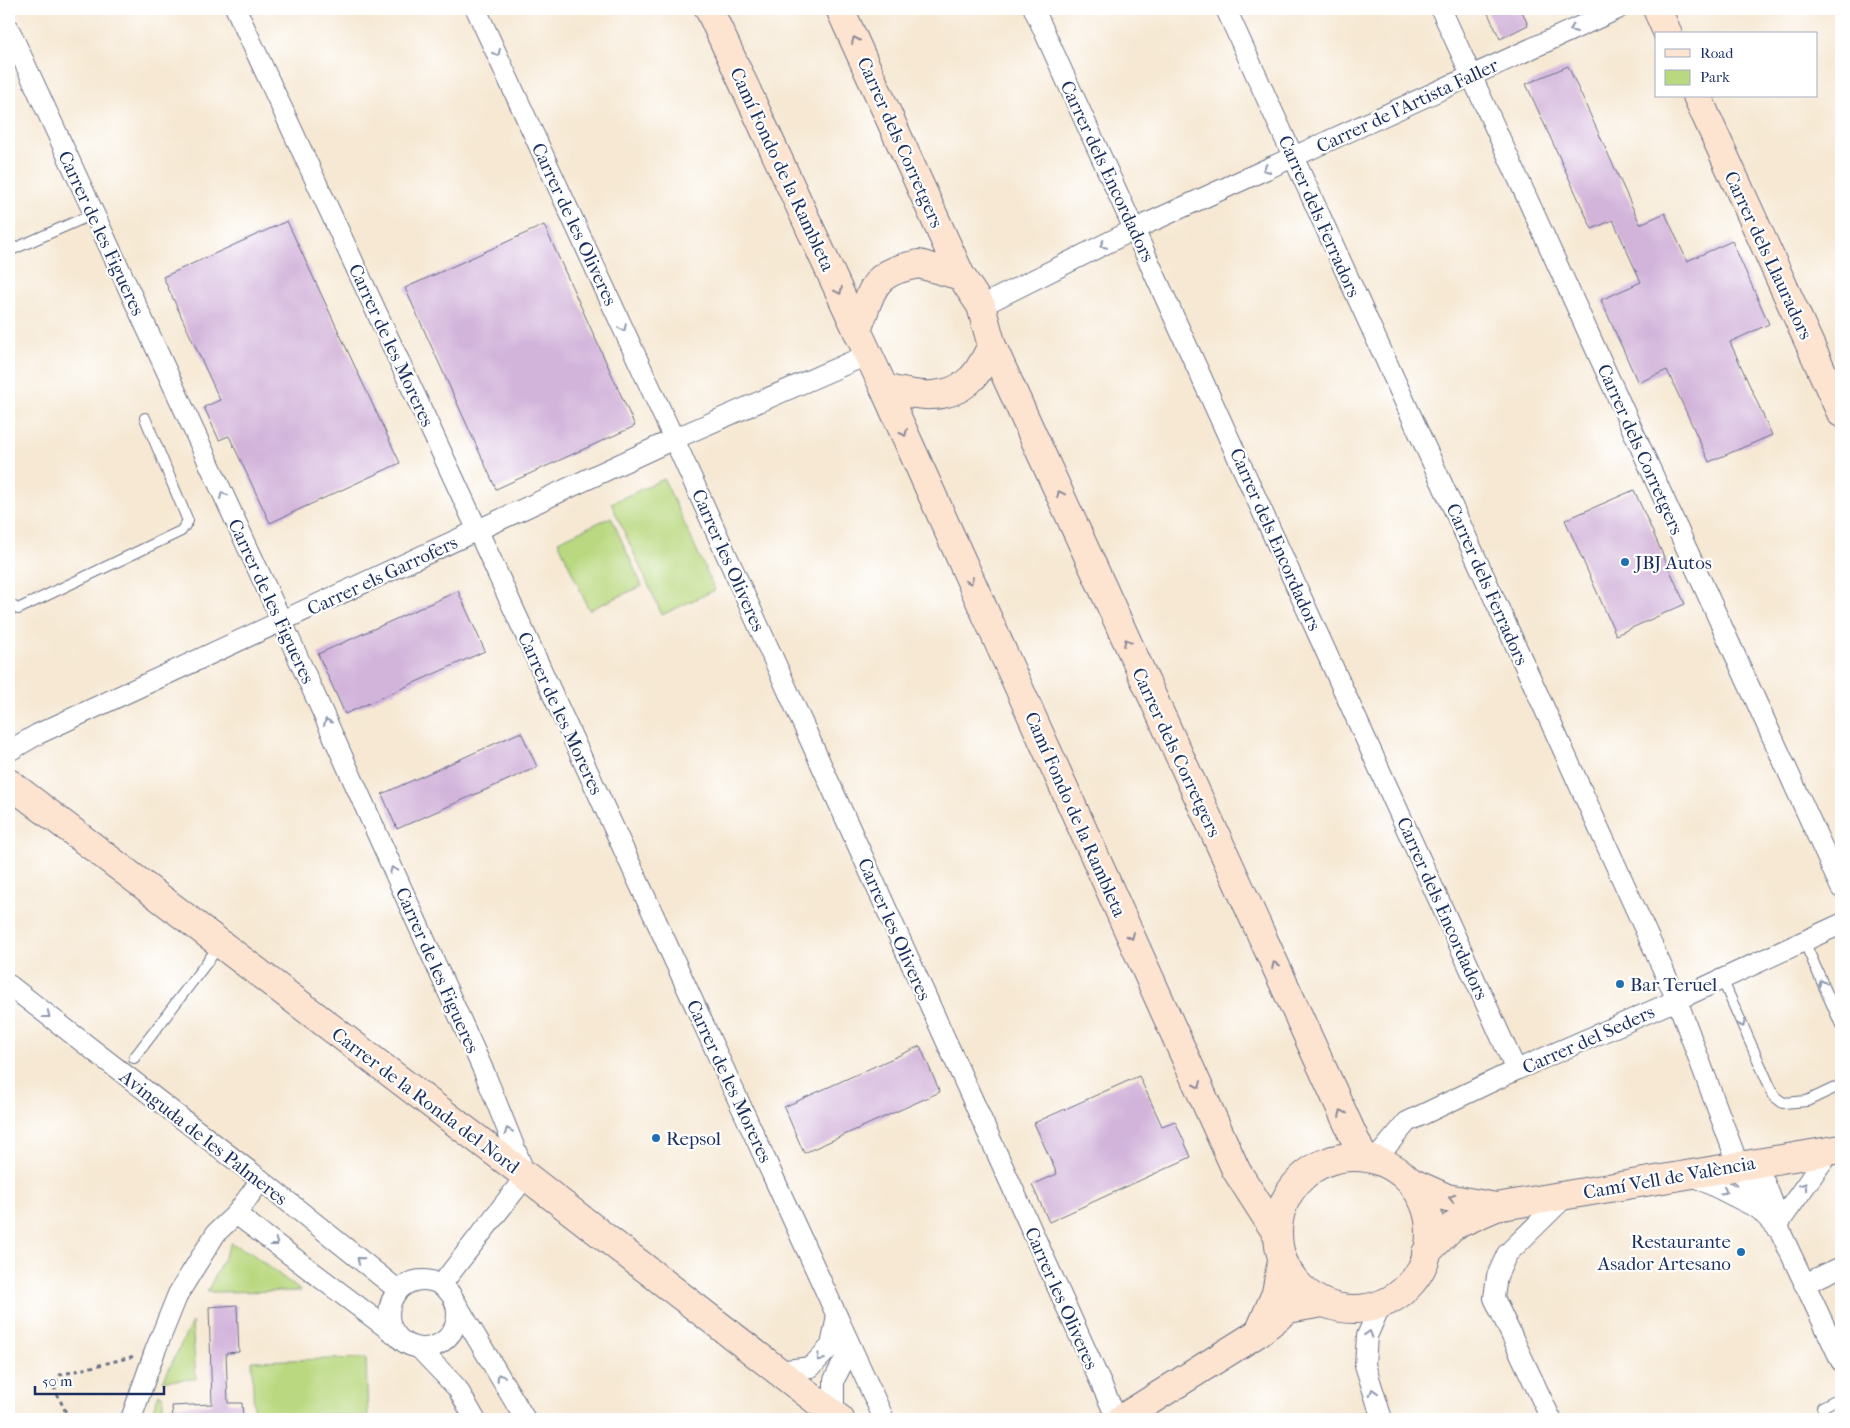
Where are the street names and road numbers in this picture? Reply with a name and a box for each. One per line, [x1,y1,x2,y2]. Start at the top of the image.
street label: Carrer dels Corretgers [853,54,948,231]
street label: Carrer de l'Artista Faller [1313,54,1503,158]
street label: Camí Fondo de la Rambleta [725,64,839,275]
street label: Carrer dels Encordadors [1055,77,1159,266]
street label: Carrer dels Ferradors [1274,132,1365,301]
street label: Carrer de les Oliveres [527,140,621,309]
street label: Carrer de les Figueres [53,148,149,319]
street label: Carrer dels Llauradors [1719,168,1817,343]
street label: Carrer de les Moreres [344,261,438,430]
street label: Carrer dels Corretgers [1593,361,1688,538]
street label: Carrer dels Encordadors [1225,445,1325,634]
street label: Carrer les Oliveres [687,486,769,635]
street label: Carrer dels Ferradors [1442,500,1533,669]
street label: Carrer de les Figueres [223,516,319,687]
street label: Carrer els Garrofers [304,531,461,620]
street label: Carrer de les Moreres [513,629,607,798]
street label: Carrer dels Corretgers [1127,664,1225,841]
street label: Camí Fondo de la Rambleta [1020,708,1130,921]
street label: Carrer dels Encordadors [1392,814,1492,1003]
street label: Carrer les Oliveres [853,855,935,1004]
street label: Carrer de les Figueres [391,884,484,1057]
street label: Carrer de les Moreres [682,997,776,1166]
street label: Carrer del Seders [1519,1001,1658,1079]
street label: Carrer de la Ronda del Nord [327,1023,524,1179]
street label: Avinguda de les Palmeres [114,1065,292,1210]
street label: Camí Vell de València [1581,1152,1757,1204]
street label: Carrer les Oliveres [1020,1224,1102,1373]

